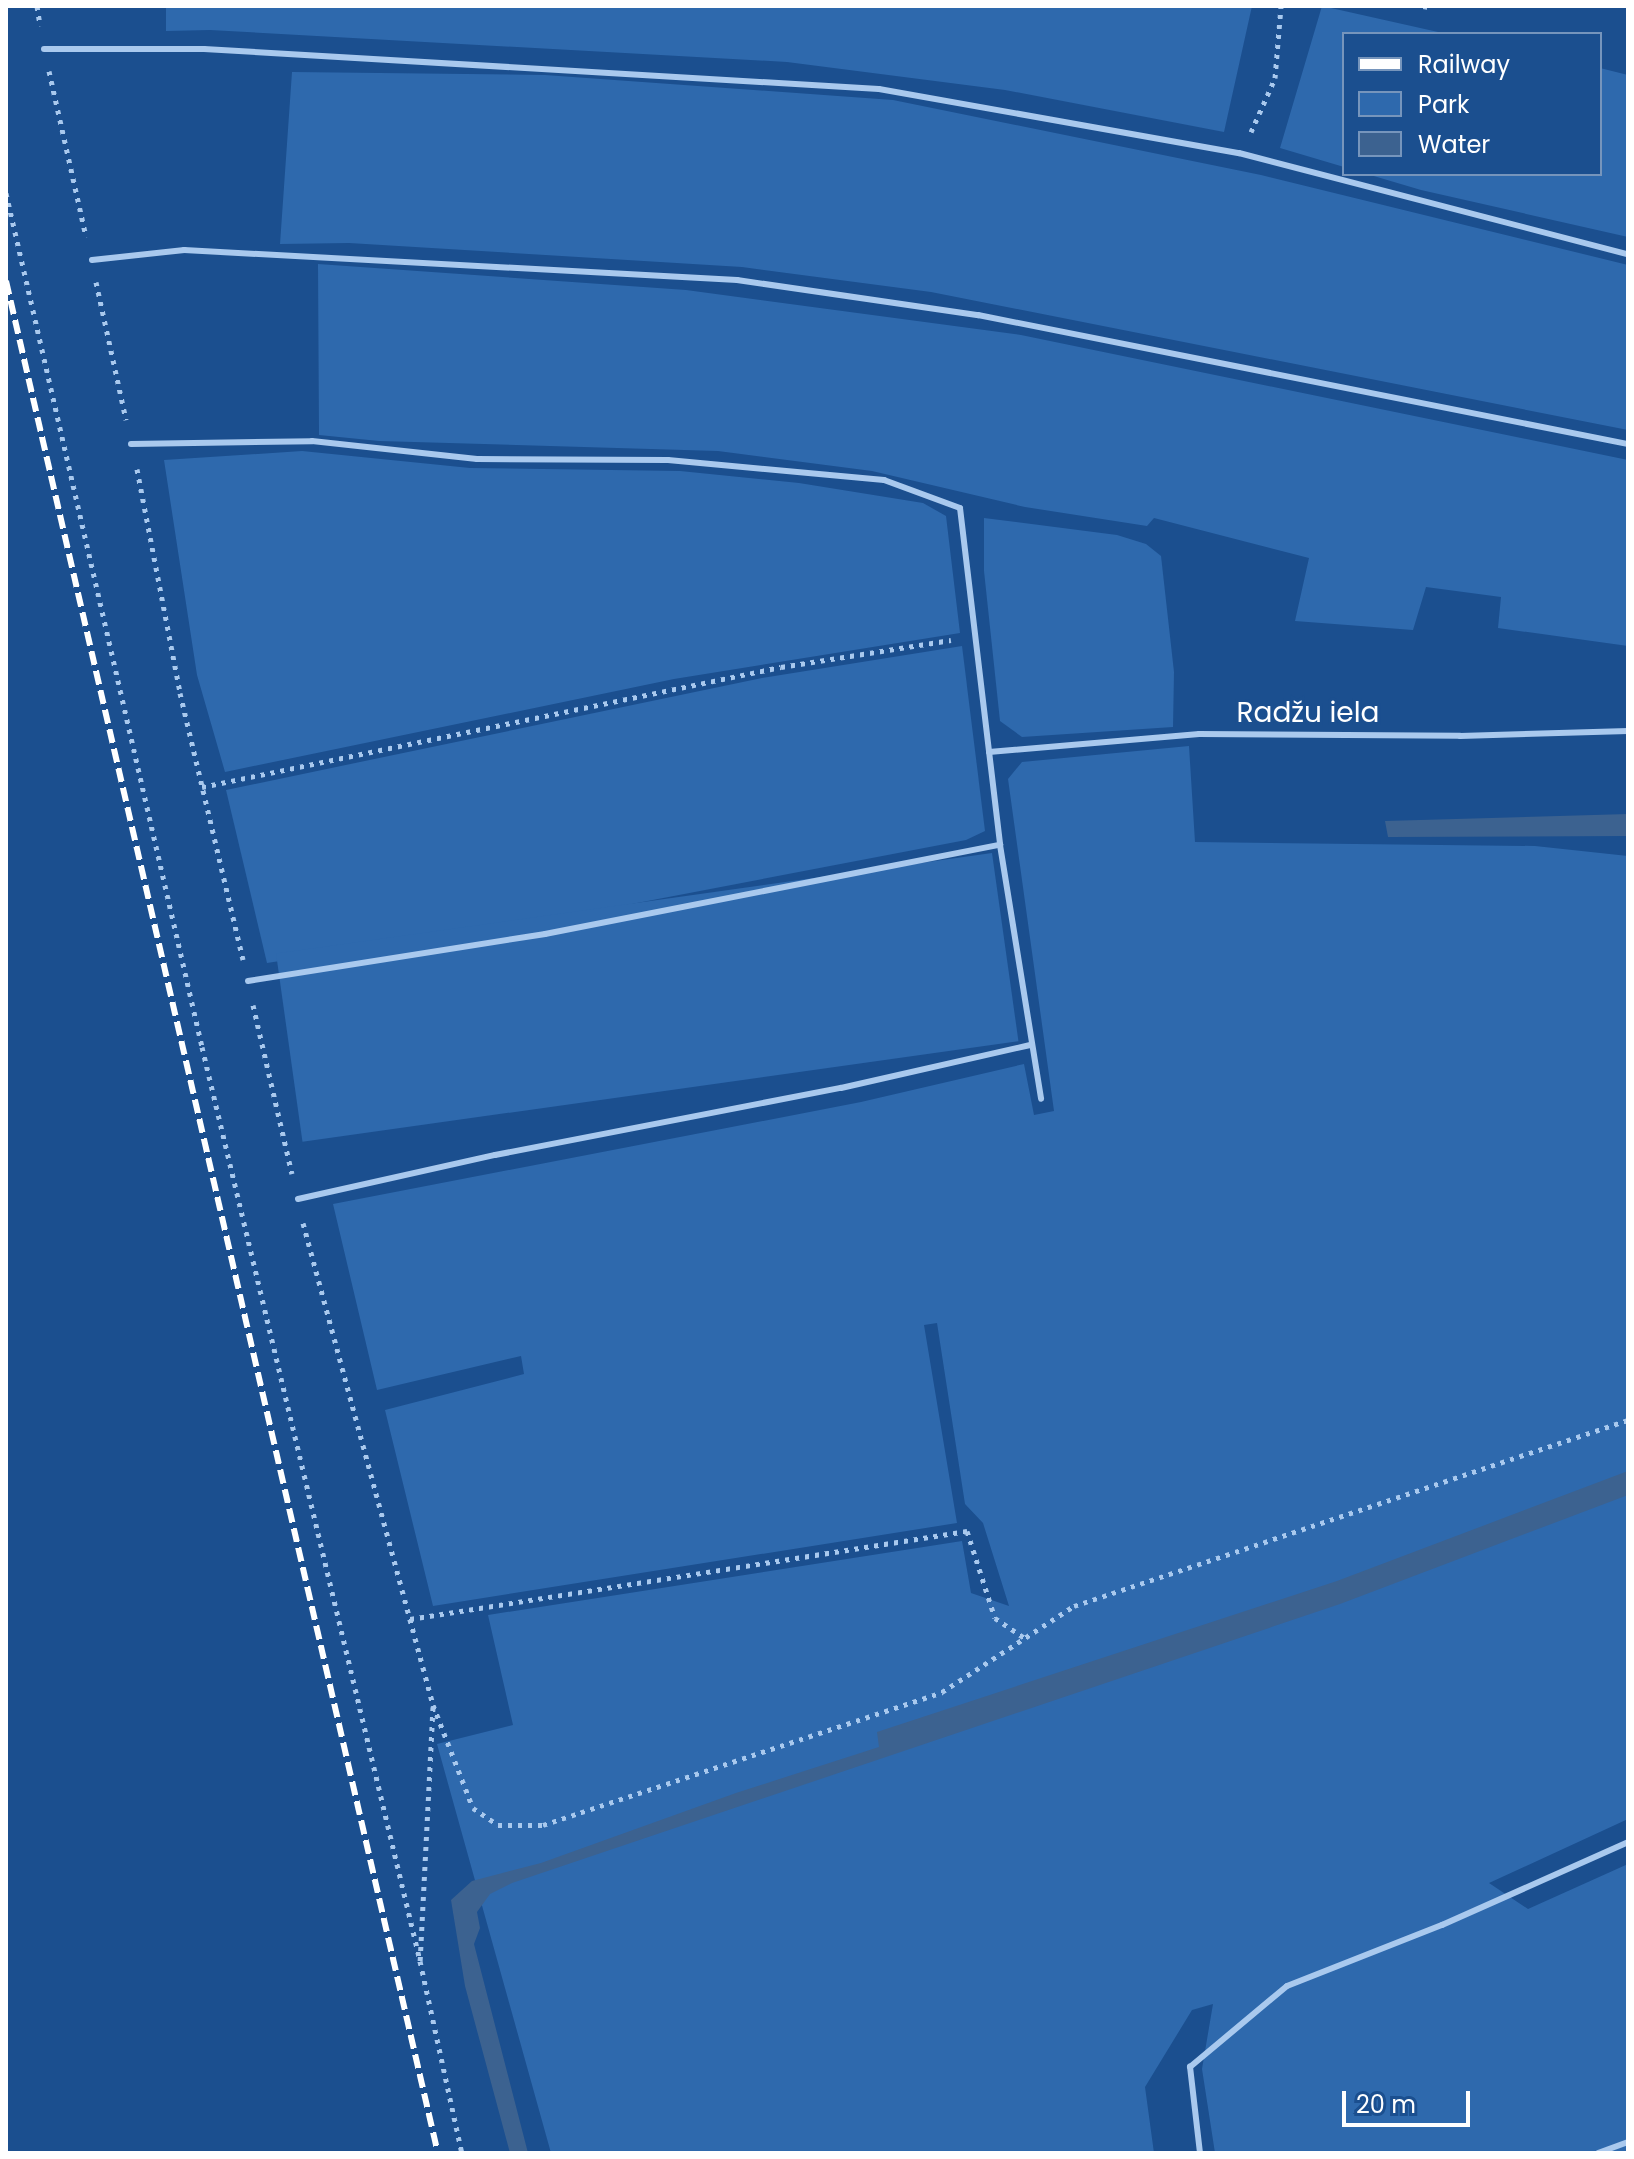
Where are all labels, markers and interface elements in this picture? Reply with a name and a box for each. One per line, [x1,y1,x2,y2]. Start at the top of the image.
legend [1342,32,1602,176]
text: Railway [1418,48,1510,81]
text: Park [1418,88,1469,121]
text: Water [1418,128,1490,161]
street label: Radžu iela [1236,696,1380,730]
scale bar [1346,2075,1474,2125]
text: 20 m [1356,2088,1416,2121]

